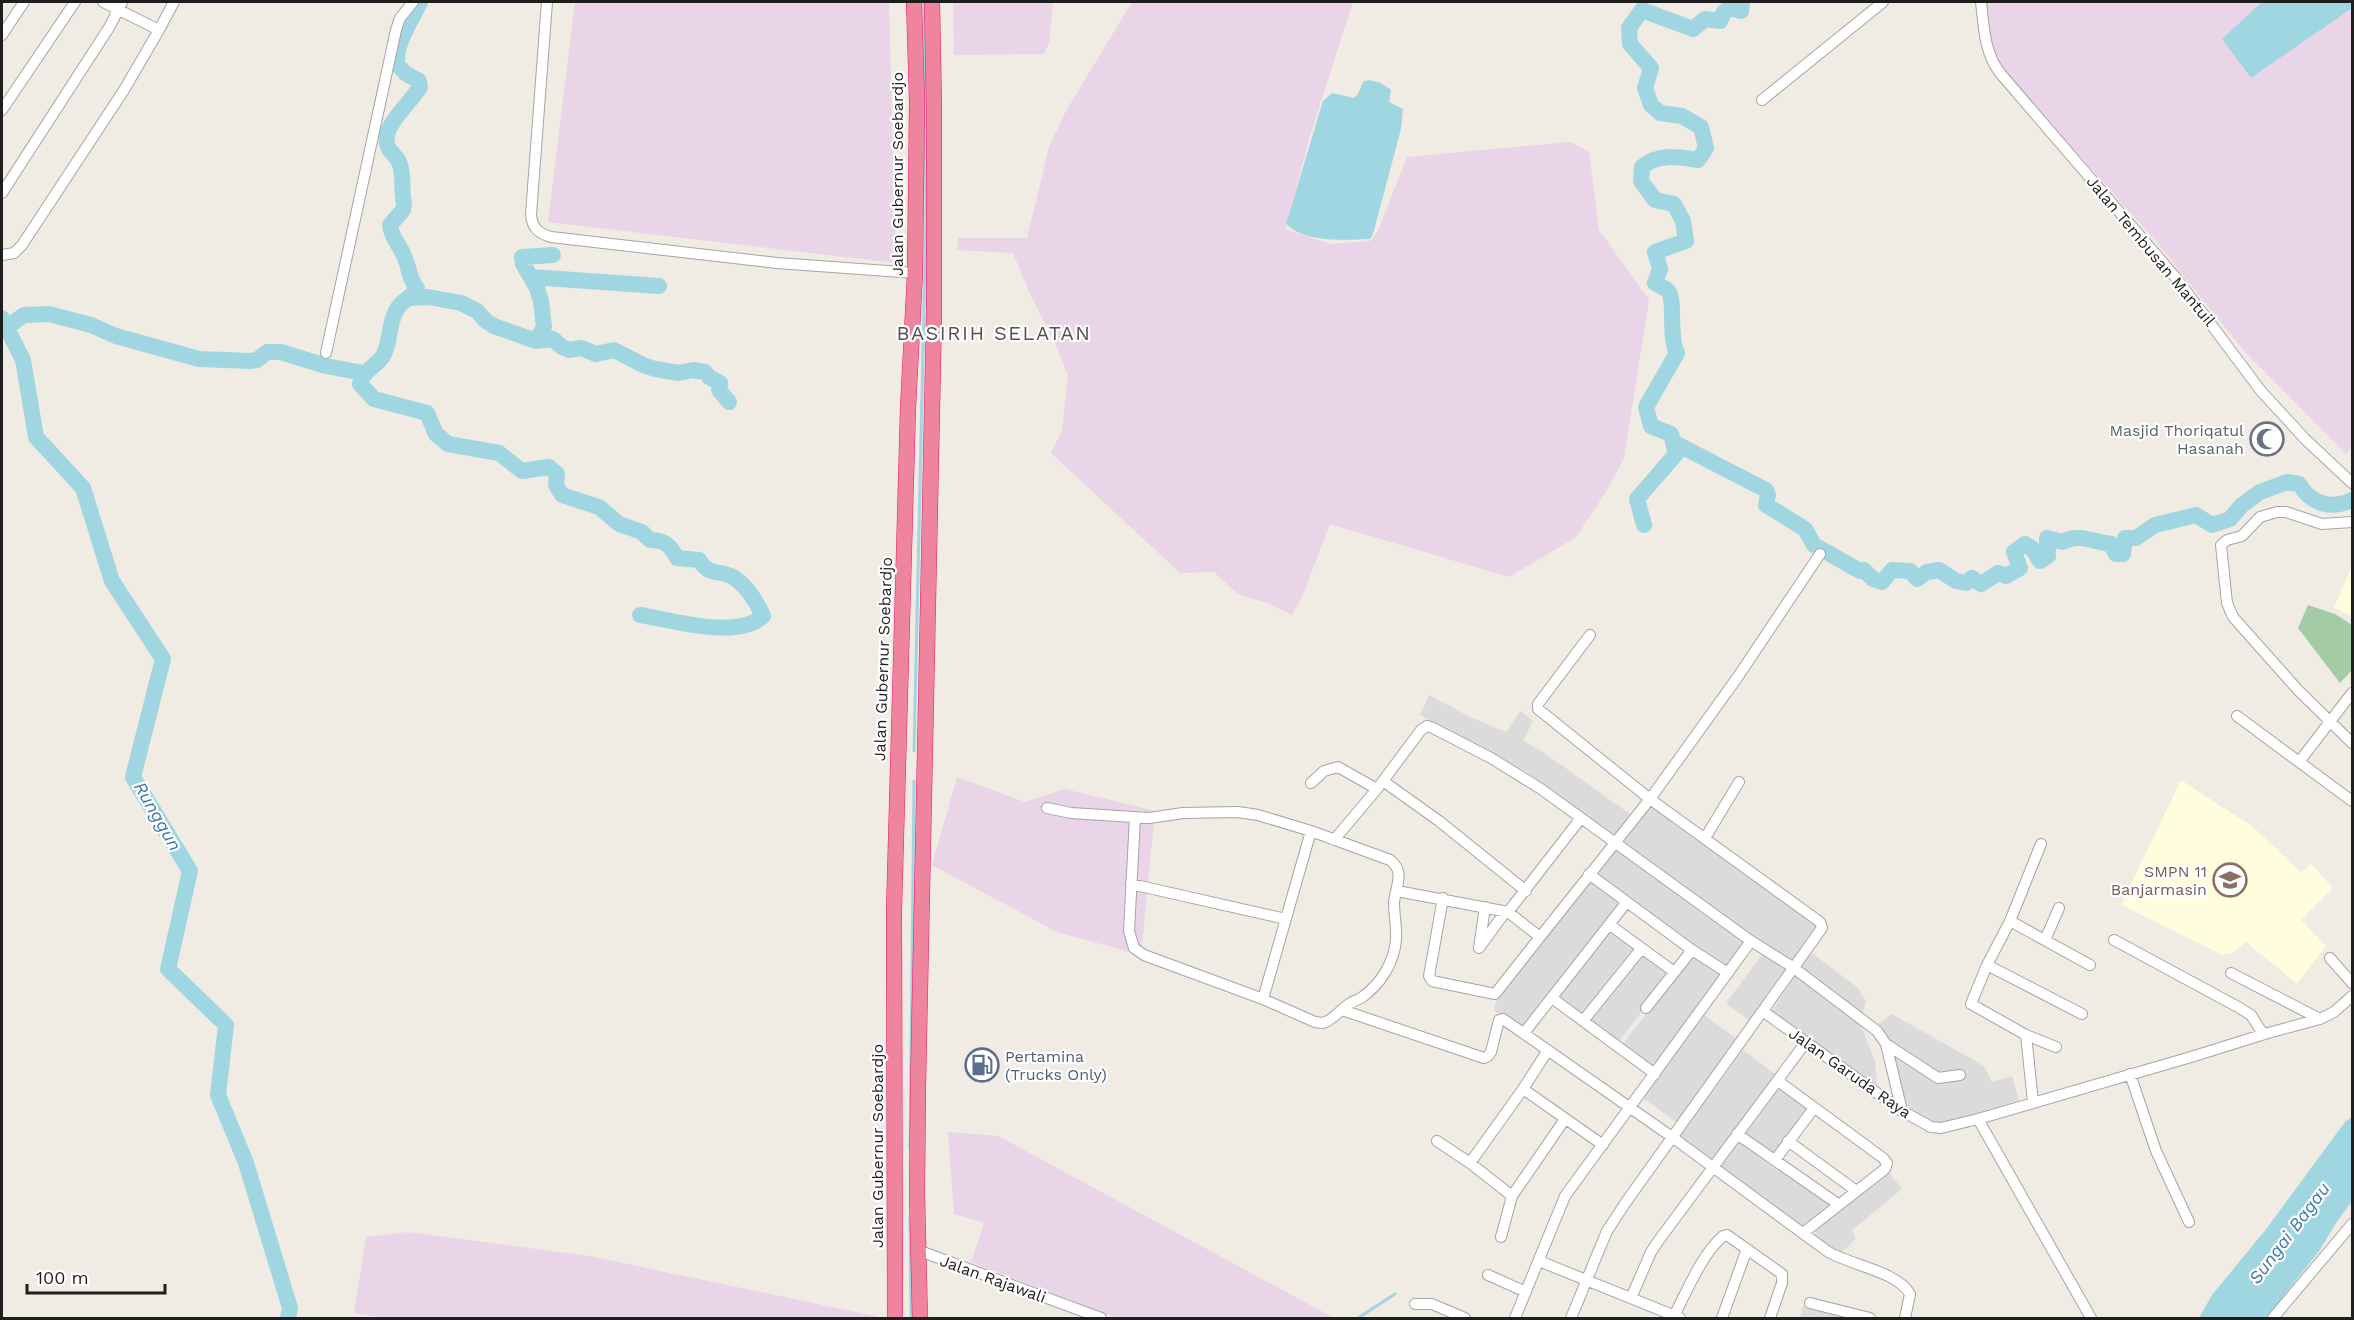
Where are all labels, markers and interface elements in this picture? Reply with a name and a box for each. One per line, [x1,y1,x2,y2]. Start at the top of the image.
street label: Jalan Gubernur Soebardjo [888,72,907,276]
street label: Jalan Tembusan Mantuil [2083,172,2219,330]
district label: BASIRIH SELATAN [897,321,1091,345]
place label: Masjid Thoriqatul Hasanah [2110,421,2244,458]
mosque icon: Masjid Thoriqatul Hasanah [2249,421,2285,457]
street label: Jalan Gubernur Soebardjo [870,557,896,761]
water label: Runggun [130,778,186,854]
place label: SMPN 11 Banjarmasin [2111,862,2207,899]
school or university icon: SMPN 11 Banjarmasin [2212,862,2248,898]
street label: Jalan Garuda Raya [1785,1024,1915,1122]
street label: Jalan Gubernur Soebardjo [868,1044,887,1248]
fuel station icon: Pertamina (Trucks Only) [964,1047,1000,1083]
place label: Pertamina (Trucks Only) [1005,1047,1107,1084]
water label: Sungai Bagau [2244,1178,2334,1288]
street label: Jalan Rajawali [937,1251,1049,1307]
scale bar [27,1257,165,1295]
text: 100 m [36,1267,89,1288]

